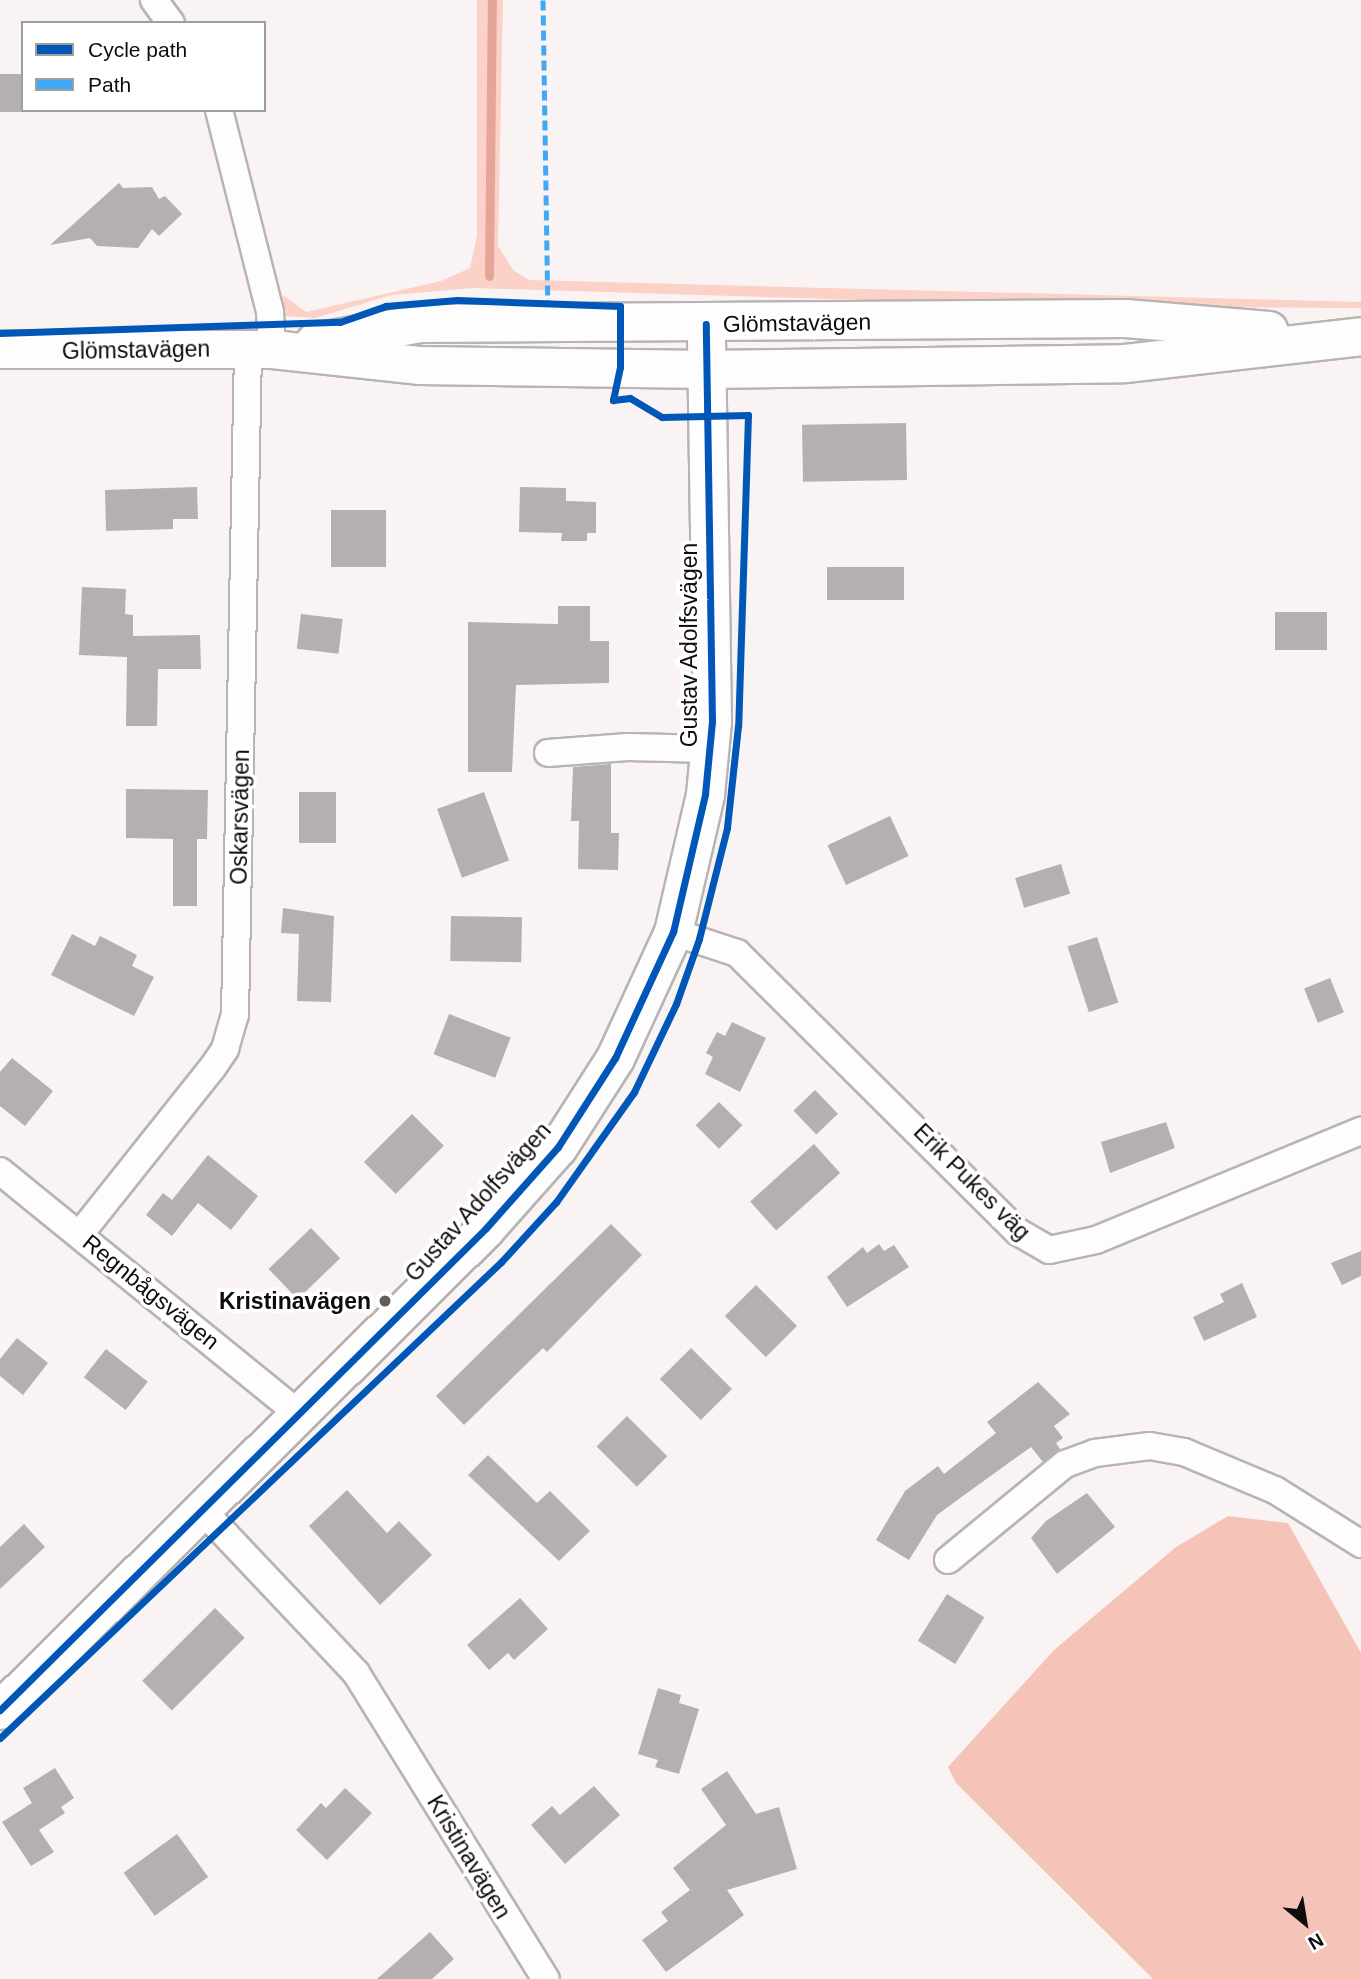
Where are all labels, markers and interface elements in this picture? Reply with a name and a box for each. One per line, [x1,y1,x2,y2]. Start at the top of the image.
legend [21,21,266,112]
text: Cycle path [88,38,187,61]
text: Path [88,73,131,96]
street label: Glömstavägen [723,308,871,338]
street label: Glömstavägen [62,335,210,365]
street label: Gustav Adolfsvägen [675,542,703,748]
street label: Oskarsvägen [225,749,255,885]
street label: Gustav Adolfsvägen [399,1116,557,1288]
street label: Erik Pukes väg [908,1118,1036,1246]
street label: Regnbågsvägen [77,1229,225,1355]
place label: Kristinavägen [219,1287,371,1315]
marker: Kristinavägen [377,1293,393,1309]
street label: Kristinavägen [421,1790,517,1924]
north arrow [1270,1888,1340,1958]
text: N [1305,1929,1327,1954]

